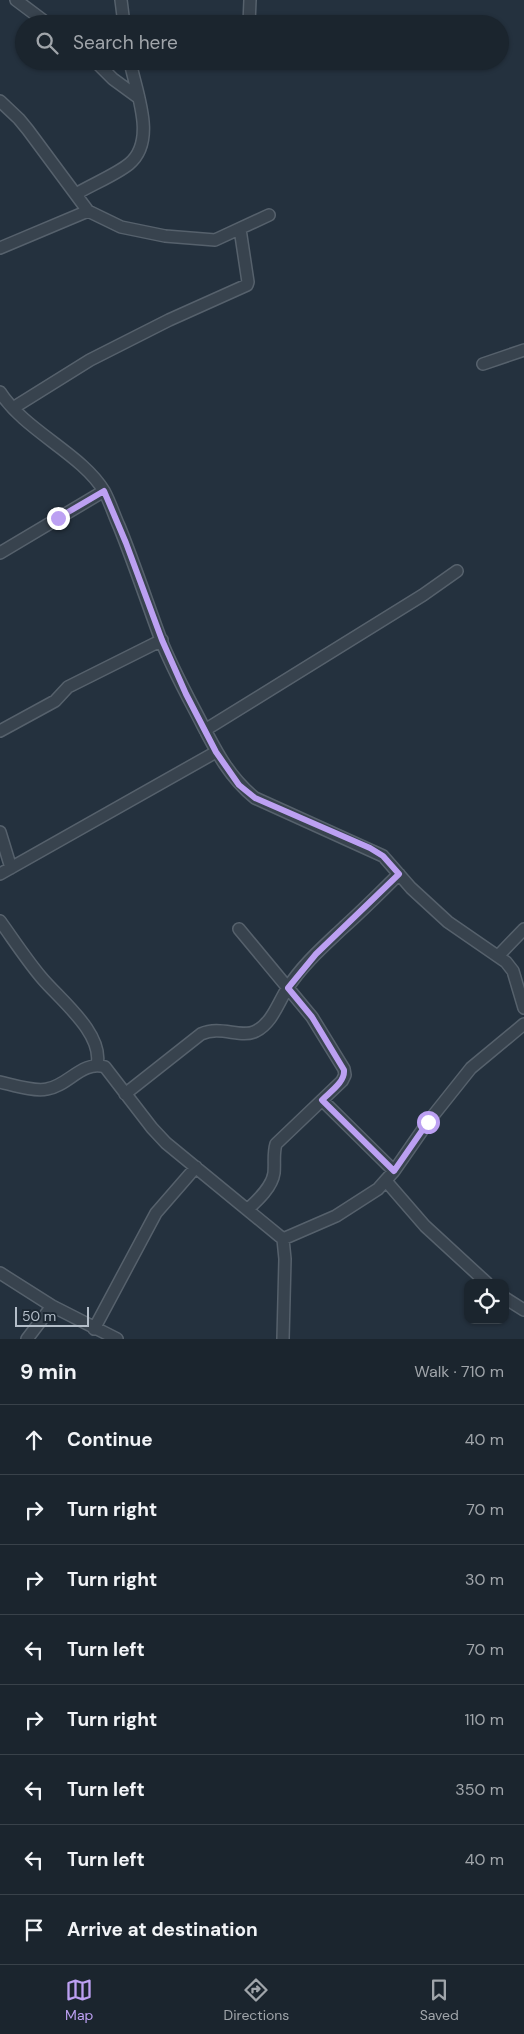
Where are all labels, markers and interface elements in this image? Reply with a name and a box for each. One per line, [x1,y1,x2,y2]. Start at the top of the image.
search box [15,15,509,70]
icon: search [33,29,61,57]
text: Search here [73,30,178,55]
route end [47,507,70,530]
route start [417,1111,440,1134]
map controls [464,1279,509,1324]
button: locate [464,1279,509,1324]
scale bar [15,1304,89,1327]
text: 50 m [22,1307,56,1325]
text: 9 min [20,1358,77,1386]
text: Walk · 710 m [414,1361,504,1382]
icon: ahead [20,1426,48,1454]
text: Continue [67,1427,153,1452]
text: 40 m [465,1429,504,1450]
icon: right [20,1496,48,1524]
text: Turn right [67,1497,157,1522]
text: 70 m [466,1499,504,1520]
icon: right [20,1566,48,1594]
text: Turn right [67,1567,157,1592]
text: 30 m [465,1569,504,1590]
icon: left [20,1636,48,1664]
text: Turn left [67,1637,145,1662]
text: 70 m [466,1639,504,1660]
icon: right [20,1706,48,1734]
text: Turn right [67,1707,157,1732]
text: 110 m [465,1709,504,1730]
icon: left [20,1776,48,1804]
text: Turn left [67,1777,145,1802]
text: 350 m [455,1779,504,1800]
icon: left [20,1846,48,1874]
text: Turn left [67,1847,145,1872]
text: 40 m [465,1849,504,1870]
icon: arrive [20,1916,48,1944]
text: Arrive at destination [67,1917,258,1942]
tab: Map [65,1976,93,2024]
tab: Directions [224,1976,289,2024]
tab: Saved [420,1976,459,2024]

